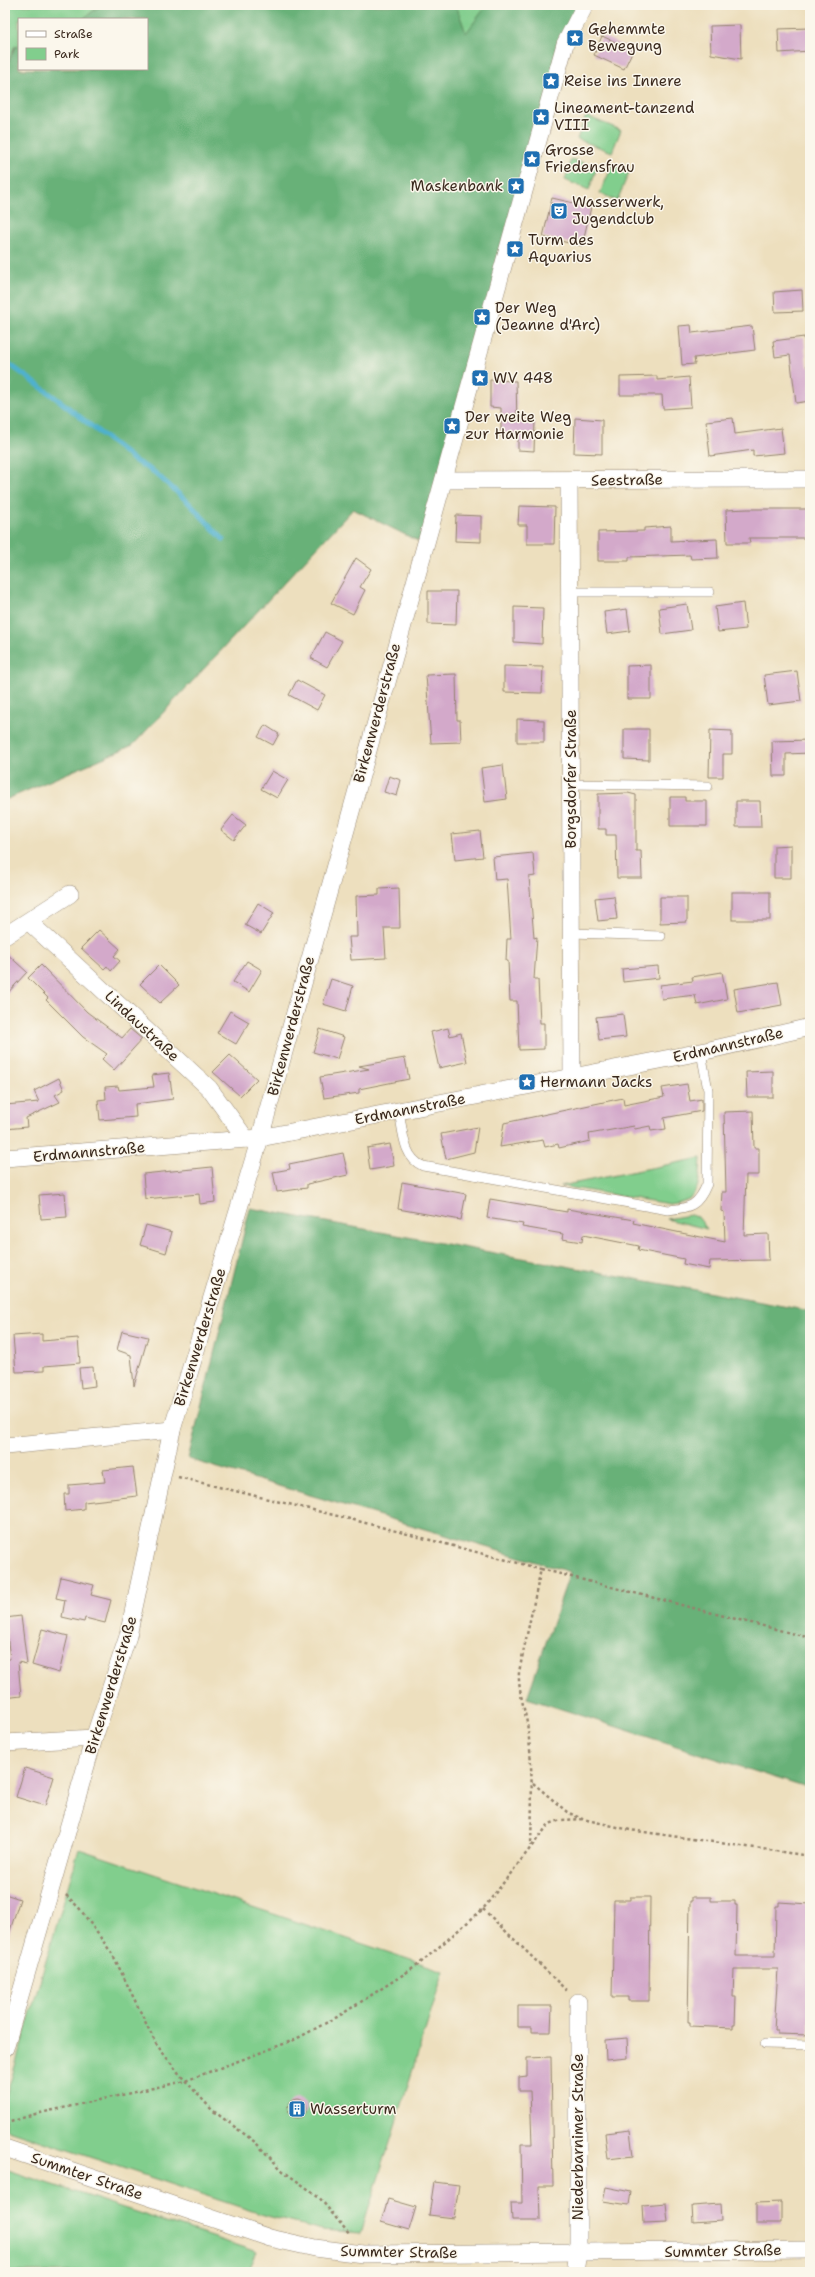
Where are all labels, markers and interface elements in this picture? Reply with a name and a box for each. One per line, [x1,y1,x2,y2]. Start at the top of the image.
legend [18,18,148,70]
place label: Gehemmte Bewegung [588,19,666,56]
text: Straße [54,26,93,42]
place icon: Gehemmte Bewegung [565,28,585,48]
text: Park [54,46,80,62]
place icon: Reise ins Innere [541,71,561,91]
place label: Reise ins Innere [564,71,682,91]
place label: Lineament-tanzend VIII [554,98,695,135]
place icon: Lineament-tanzend VIII [531,107,551,127]
place label: Grosse Friedensfrau [545,140,635,177]
place icon: Grosse Friedensfrau [522,149,542,169]
place label: Maskenbank [411,176,503,196]
place icon: Maskenbank [506,176,526,196]
place label: Wasserwerk, Jugendclub [572,192,664,229]
theatre icon: Wasserwerk, Jugendclub [549,201,569,221]
place label: Turm des Aquarius [528,230,594,267]
place icon: Turm des Aquarius [505,239,525,259]
place label: Der Weg (Jeanne d'Arc) [495,298,600,335]
place icon: Der Weg (Jeanne d'Arc) [472,307,492,327]
place icon: WV 448 [470,368,490,388]
place label: WV 448 [493,368,553,388]
place label: Der weite Weg zur Harmonie [465,407,571,444]
place icon: Der weite Weg zur Harmonie [442,416,462,436]
street label: Seestraße [591,469,663,491]
street label: Birkenwerderstraße [349,641,405,785]
street label: Borgsdorfer Straße [561,710,581,848]
street label: Birkenwerderstraße [263,954,319,1098]
street label: Lindaustraße [100,986,184,1066]
street label: Erdmannstraße [671,1023,785,1067]
place icon: Hermann Jacks [517,1072,537,1092]
place label: Hermann Jacks [540,1072,653,1092]
street label: Erdmannstraße [353,1088,467,1130]
street label: Erdmannstraße [32,1137,146,1167]
street label: Birkenwerderstraße [169,1265,231,1409]
street label: Birkenwerderstraße [80,1613,142,1757]
street label: Niederbarnimer Straße [568,2053,588,2221]
building icon: Wasserturm [287,2099,307,2119]
place label: Wasserturm [310,2099,397,2119]
street label: Summter Straße [28,2147,146,2205]
street label: Summter Straße [664,2240,782,2262]
street label: Summter Straße [340,2241,458,2263]

